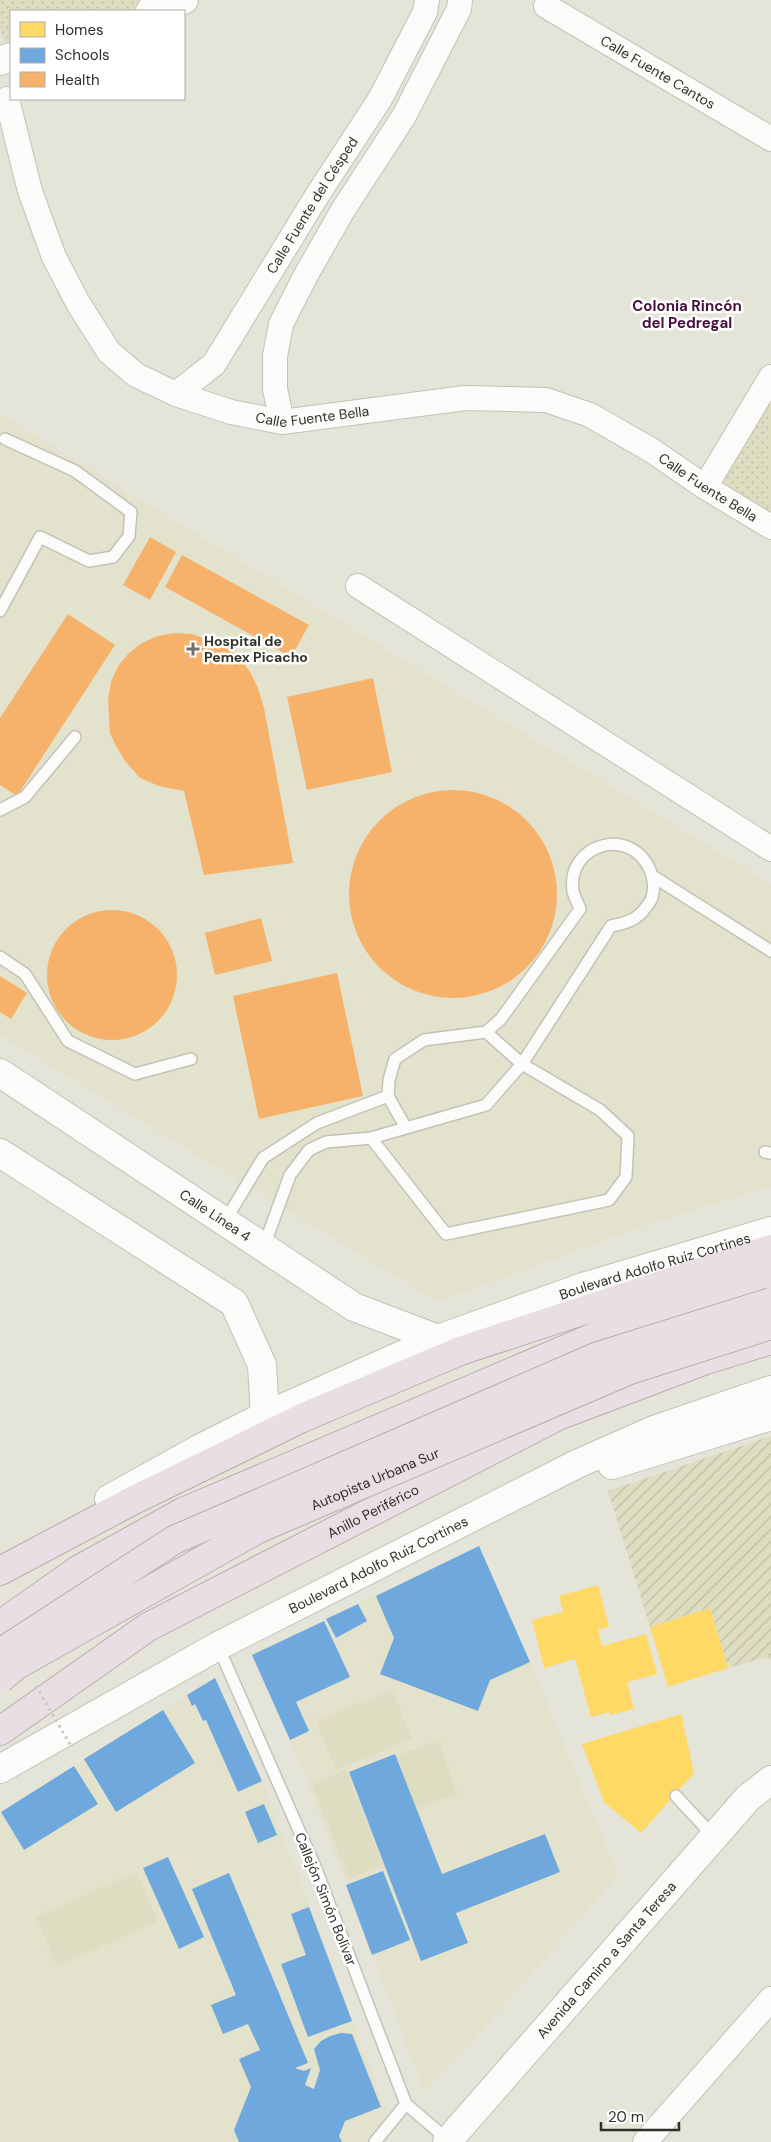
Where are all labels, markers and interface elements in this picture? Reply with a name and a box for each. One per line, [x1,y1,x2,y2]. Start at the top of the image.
legend [10,10,185,100]
text: Homes [55,20,104,40]
street label: Calle Fuente Cantos [597,31,719,113]
text: Schools [55,45,110,65]
text: Health [55,70,100,90]
street label: Calle Fuente del Césped [262,133,362,277]
district label: Colonia Rincón del Pedregal [632,296,742,333]
street label: Calle Fuente Bella [254,402,370,431]
street label: Calle Fuente Bella [655,449,761,526]
place label: Hospital de Pemex Picacho [204,632,308,666]
marker: Hospital de Pemex Picacho [186,642,200,656]
street label: Calle Línea 4 [176,1185,255,1246]
street label: Boulevard Adolfo Ruiz Cortines [557,1229,753,1304]
street label: Autopista Urbana Sur [308,1444,442,1514]
street label: Anillo Periférico [324,1480,422,1542]
street label: Boulevard Adolfo Ruiz Cortines [286,1512,471,1618]
street label: Callejón Simón Bolívar [291,1830,361,1968]
street label: Avenida Camino a Santa Teresa [533,1878,680,2042]
scale bar [601,2100,678,2132]
text: 20 m [608,2107,644,2127]

